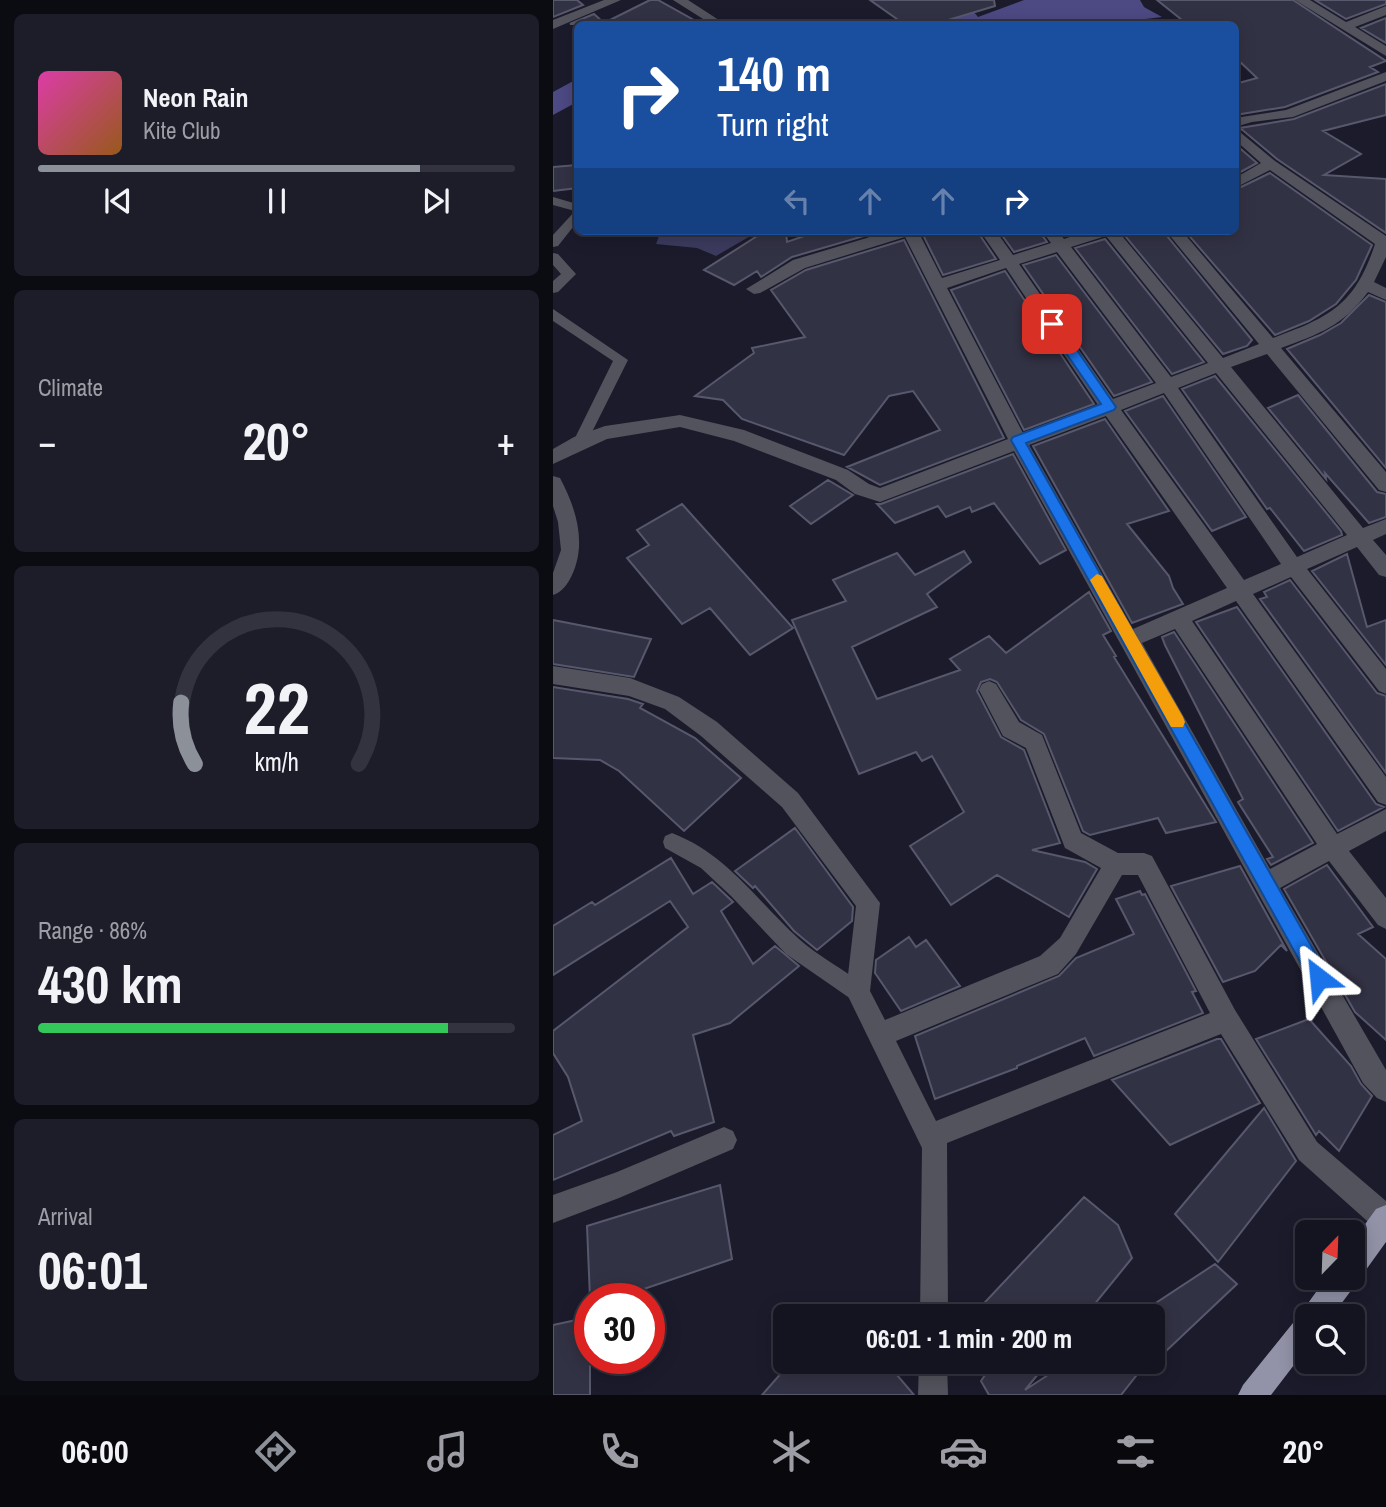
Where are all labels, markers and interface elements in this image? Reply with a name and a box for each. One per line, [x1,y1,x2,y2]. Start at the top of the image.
text: 140 m [717,40,831,106]
icon: right [602,49,693,140]
text: Neon Rain [143,80,248,115]
text: Turn right [717,103,829,146]
text: Kite Club [143,115,221,146]
icon: previous [99,182,137,220]
icon: pause [258,182,296,220]
icon: next [417,182,455,220]
icon: left [778,182,816,220]
icon: ahead [851,182,889,220]
icon: ahead [924,182,962,220]
icon: right [997,182,1035,220]
pin [1022,294,1082,354]
icon: arrive [1033,305,1071,343]
text: Climate [38,372,103,403]
text: 20° [242,406,311,476]
text: − [38,416,56,467]
text: + [497,416,515,467]
text: 22 [243,659,310,757]
text: km/h [254,744,299,778]
text: Range · 86% [38,915,147,946]
position arrow [1282,941,1356,1015]
text: 430 km [38,949,183,1019]
text: Arrival [38,1201,93,1232]
north arrow [1295,1220,1365,1290]
map controls [1295,1220,1365,1374]
text: 06:01 [38,1235,147,1305]
speed limit sign: 30 [574,1283,665,1374]
button: search [1295,1304,1365,1374]
text: 06:01 · 1 min · 200 m [866,1321,1072,1356]
icon: directions [251,1427,300,1476]
icon: music [423,1427,472,1476]
icon: phone [595,1427,644,1476]
icon: climate [767,1427,816,1476]
icon: car [939,1427,988,1476]
icon: filters [1111,1427,1160,1476]
text: 06:00 [61,1430,129,1473]
text: 20° [1283,1430,1325,1473]

